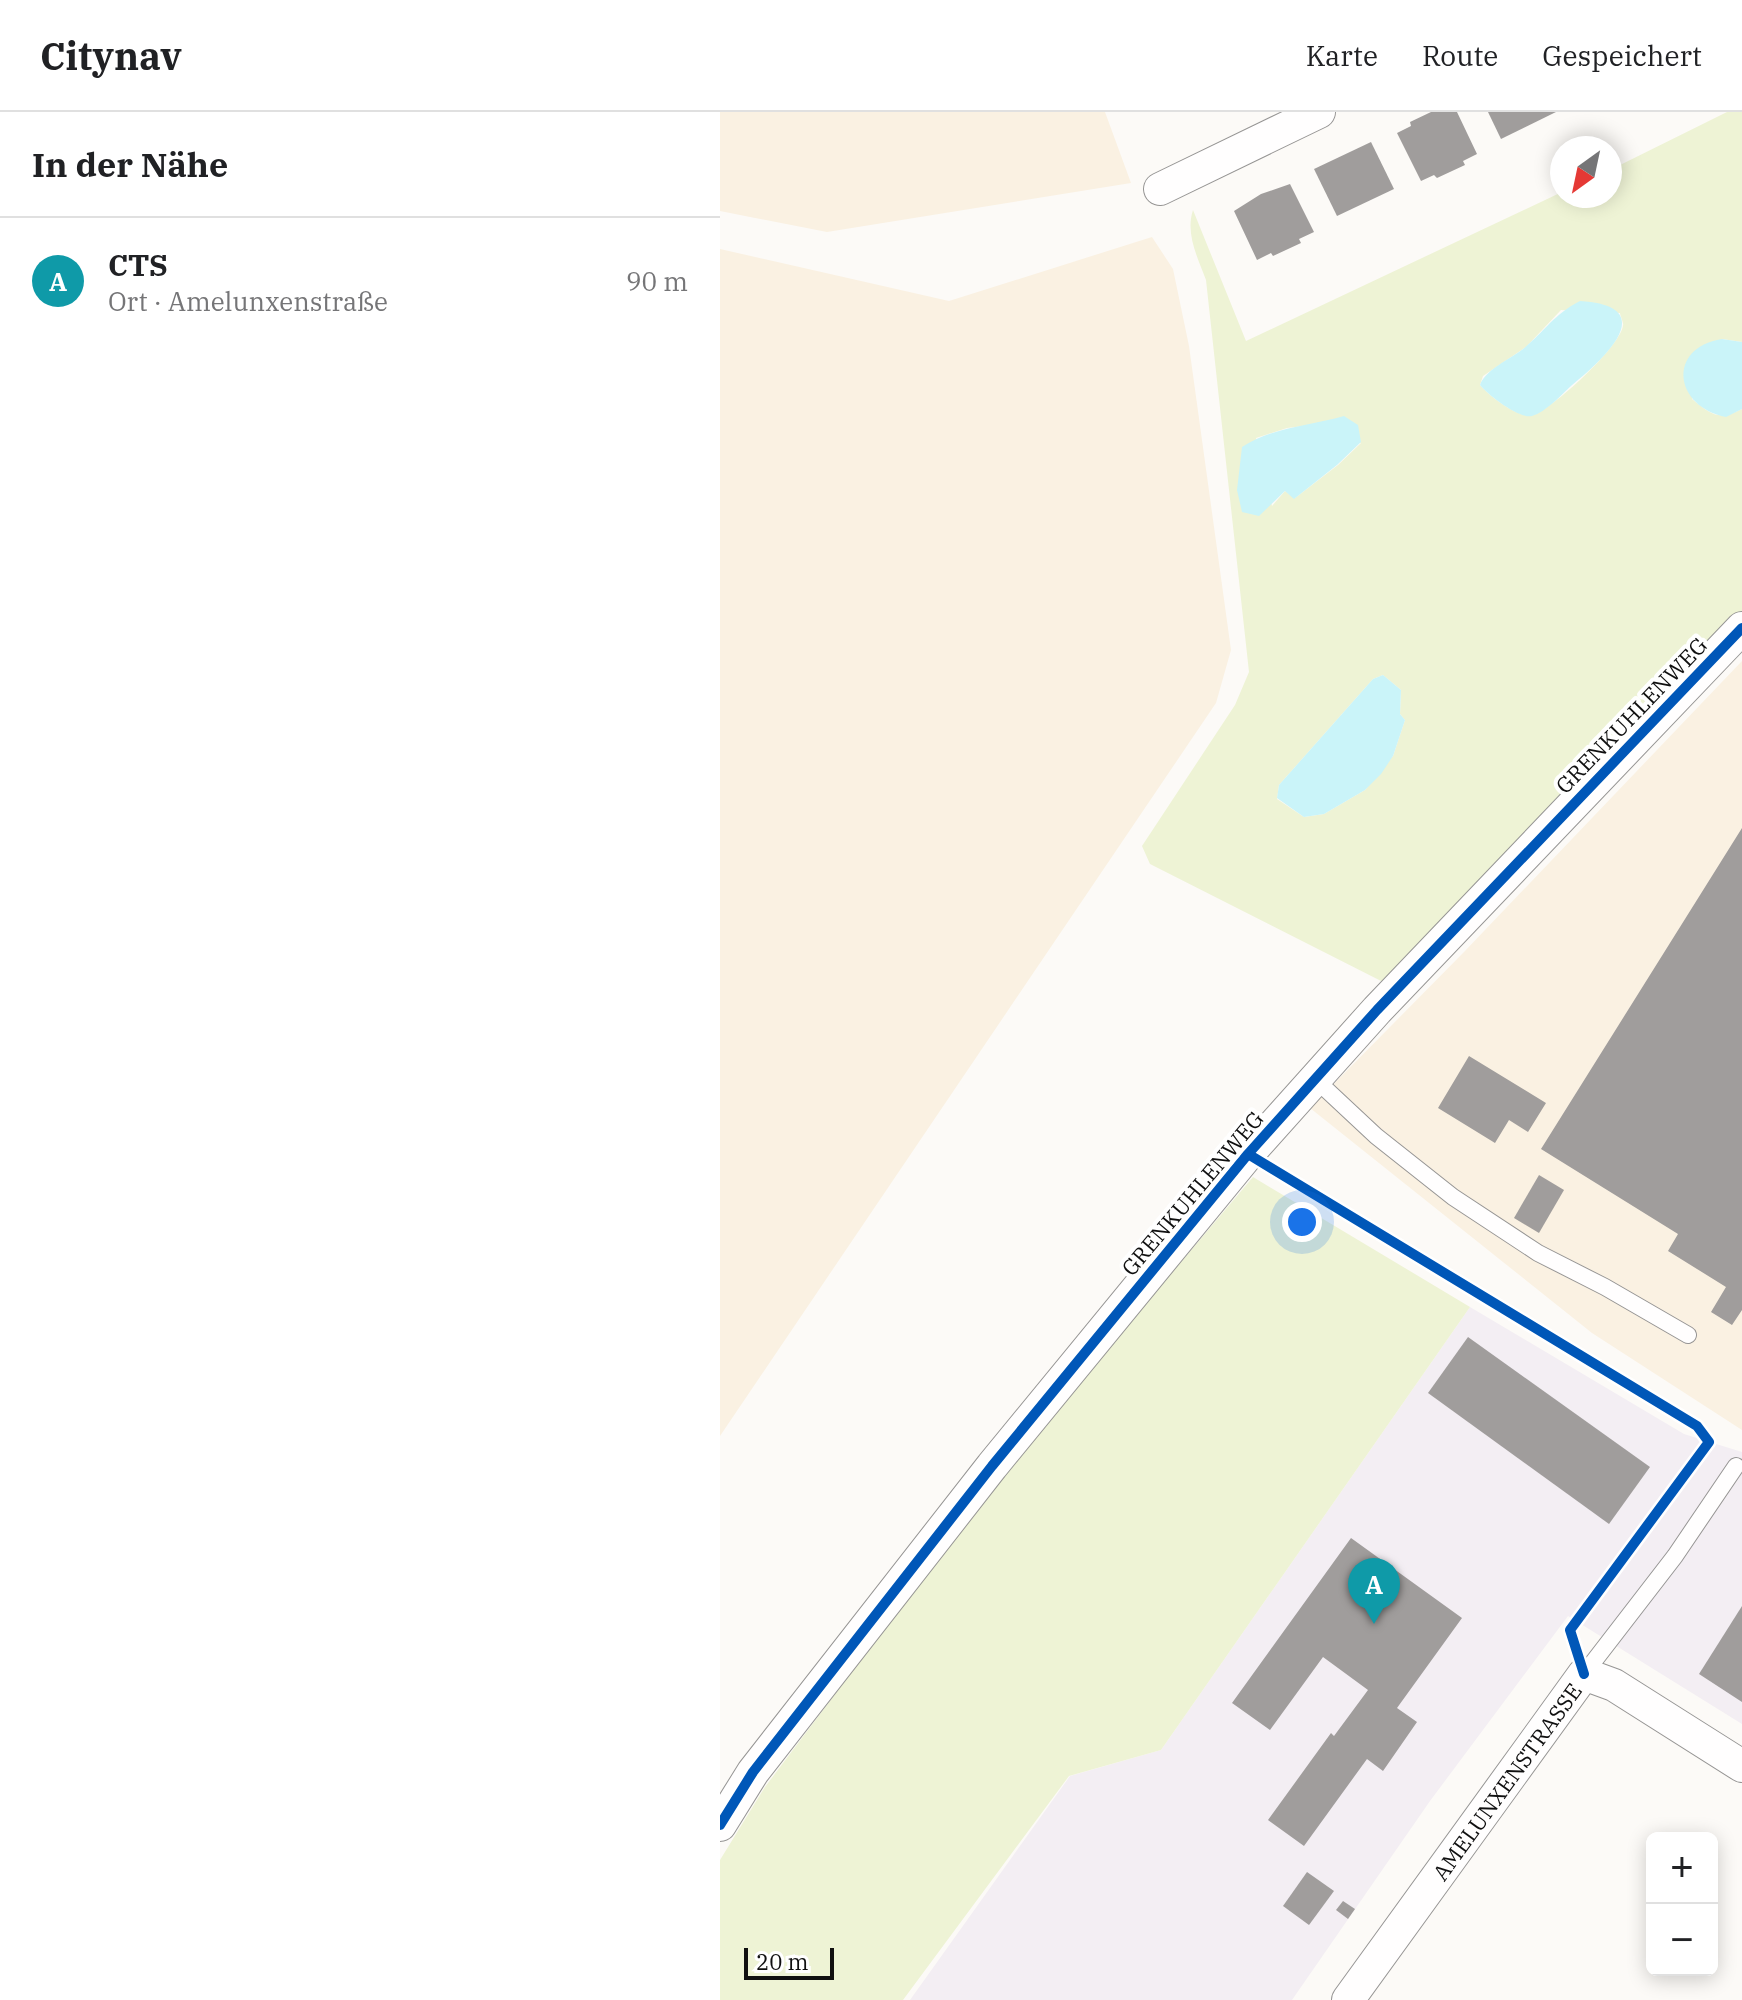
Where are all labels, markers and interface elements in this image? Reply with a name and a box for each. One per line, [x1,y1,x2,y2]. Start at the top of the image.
text: Citynav [40,31,182,80]
text: Karte [1306,37,1378,74]
text: Route [1422,37,1498,74]
text: Gespeichert [1542,37,1702,74]
north arrow [1550,136,1622,208]
text: In der Nähe [32,142,228,186]
text: CTS [108,245,168,284]
text: A [49,264,67,298]
text: 90 m [626,264,688,298]
text: Ort · Amelunxenstraße [108,284,388,318]
street label: GRENKUHLENWEG [1549,631,1713,799]
street label: GRENKUHLENWEG [1115,1105,1269,1281]
your location [1282,1202,1322,1242]
pin: A [1348,1558,1400,1624]
street label: AMELUNXENSTRASSE [1425,1677,1588,1886]
map controls [1646,1832,1718,1976]
button: + [1646,1832,1718,1904]
button: − [1646,1904,1718,1976]
scale bar [744,1944,834,1980]
text: 20 m [756,1947,808,1976]

